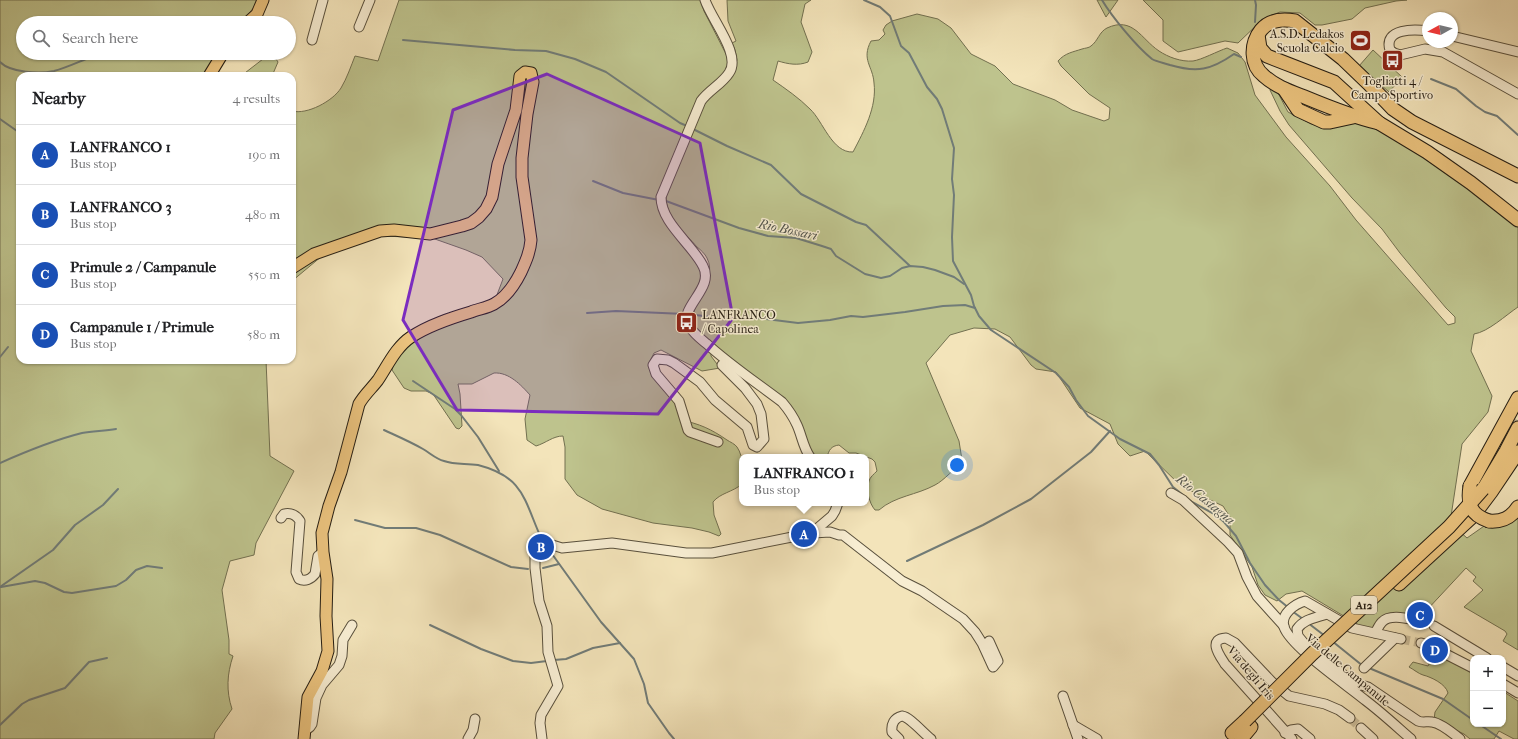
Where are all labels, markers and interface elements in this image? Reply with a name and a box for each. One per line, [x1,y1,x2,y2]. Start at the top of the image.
north arrow [1422,12,1458,48]
search box [16,16,296,60]
icon: search [30,27,52,49]
place label: A.S.D. Ledakos Scuola Calcio [1269,27,1345,55]
sports icon: A.S.D. Ledakos Scuola Calcio [1347,28,1373,54]
text: Search here [62,29,138,47]
bus stop icon: Togliatti 4 / Campo Sportivo [1379,47,1405,73]
place label: Togliatti 4 / Campo Sportivo [1351,74,1433,102]
text: Nearby [32,88,86,108]
text: 4 results [233,91,280,106]
text: LANFRANCO 1 [70,138,171,156]
text: A [41,147,49,162]
text: 190 m [248,147,280,162]
text: Bus stop [70,156,116,171]
text: LANFRANCO 3 [70,198,172,216]
text: B [41,207,49,222]
text: 480 m [245,207,280,222]
text: Bus stop [70,216,116,231]
water label: Rio Bossari [756,216,820,243]
text: Primule 2 / Campanule [70,258,216,276]
text: C [41,267,49,282]
text: 550 m [248,267,280,282]
text: Bus stop [70,276,116,291]
place label: LANFRANCO / Capolinea [701,308,776,336]
bus stop icon: LANFRANCO / Capolinea [673,309,699,335]
text: Campanule 1 / Primule [70,318,214,336]
text: D [40,327,50,342]
text: 580 m [247,327,280,342]
text: Bus stop [70,336,116,351]
popup [739,454,869,506]
your location [947,455,967,475]
text: LANFRANCO 1 [754,464,854,482]
water label: Rio Castagna [1173,471,1238,528]
text: Bus stop [754,482,800,497]
pin: A [791,519,817,549]
pin: B [528,532,554,562]
road number: A12 [1351,596,1377,614]
pin: C [1407,600,1433,630]
street label: Via delle Campanule [1302,630,1393,709]
pin: D [1422,635,1448,665]
street label: Via degli Iris [1224,643,1278,703]
map controls [1470,655,1506,727]
button: + [1470,655,1506,691]
button: − [1470,691,1506,727]

